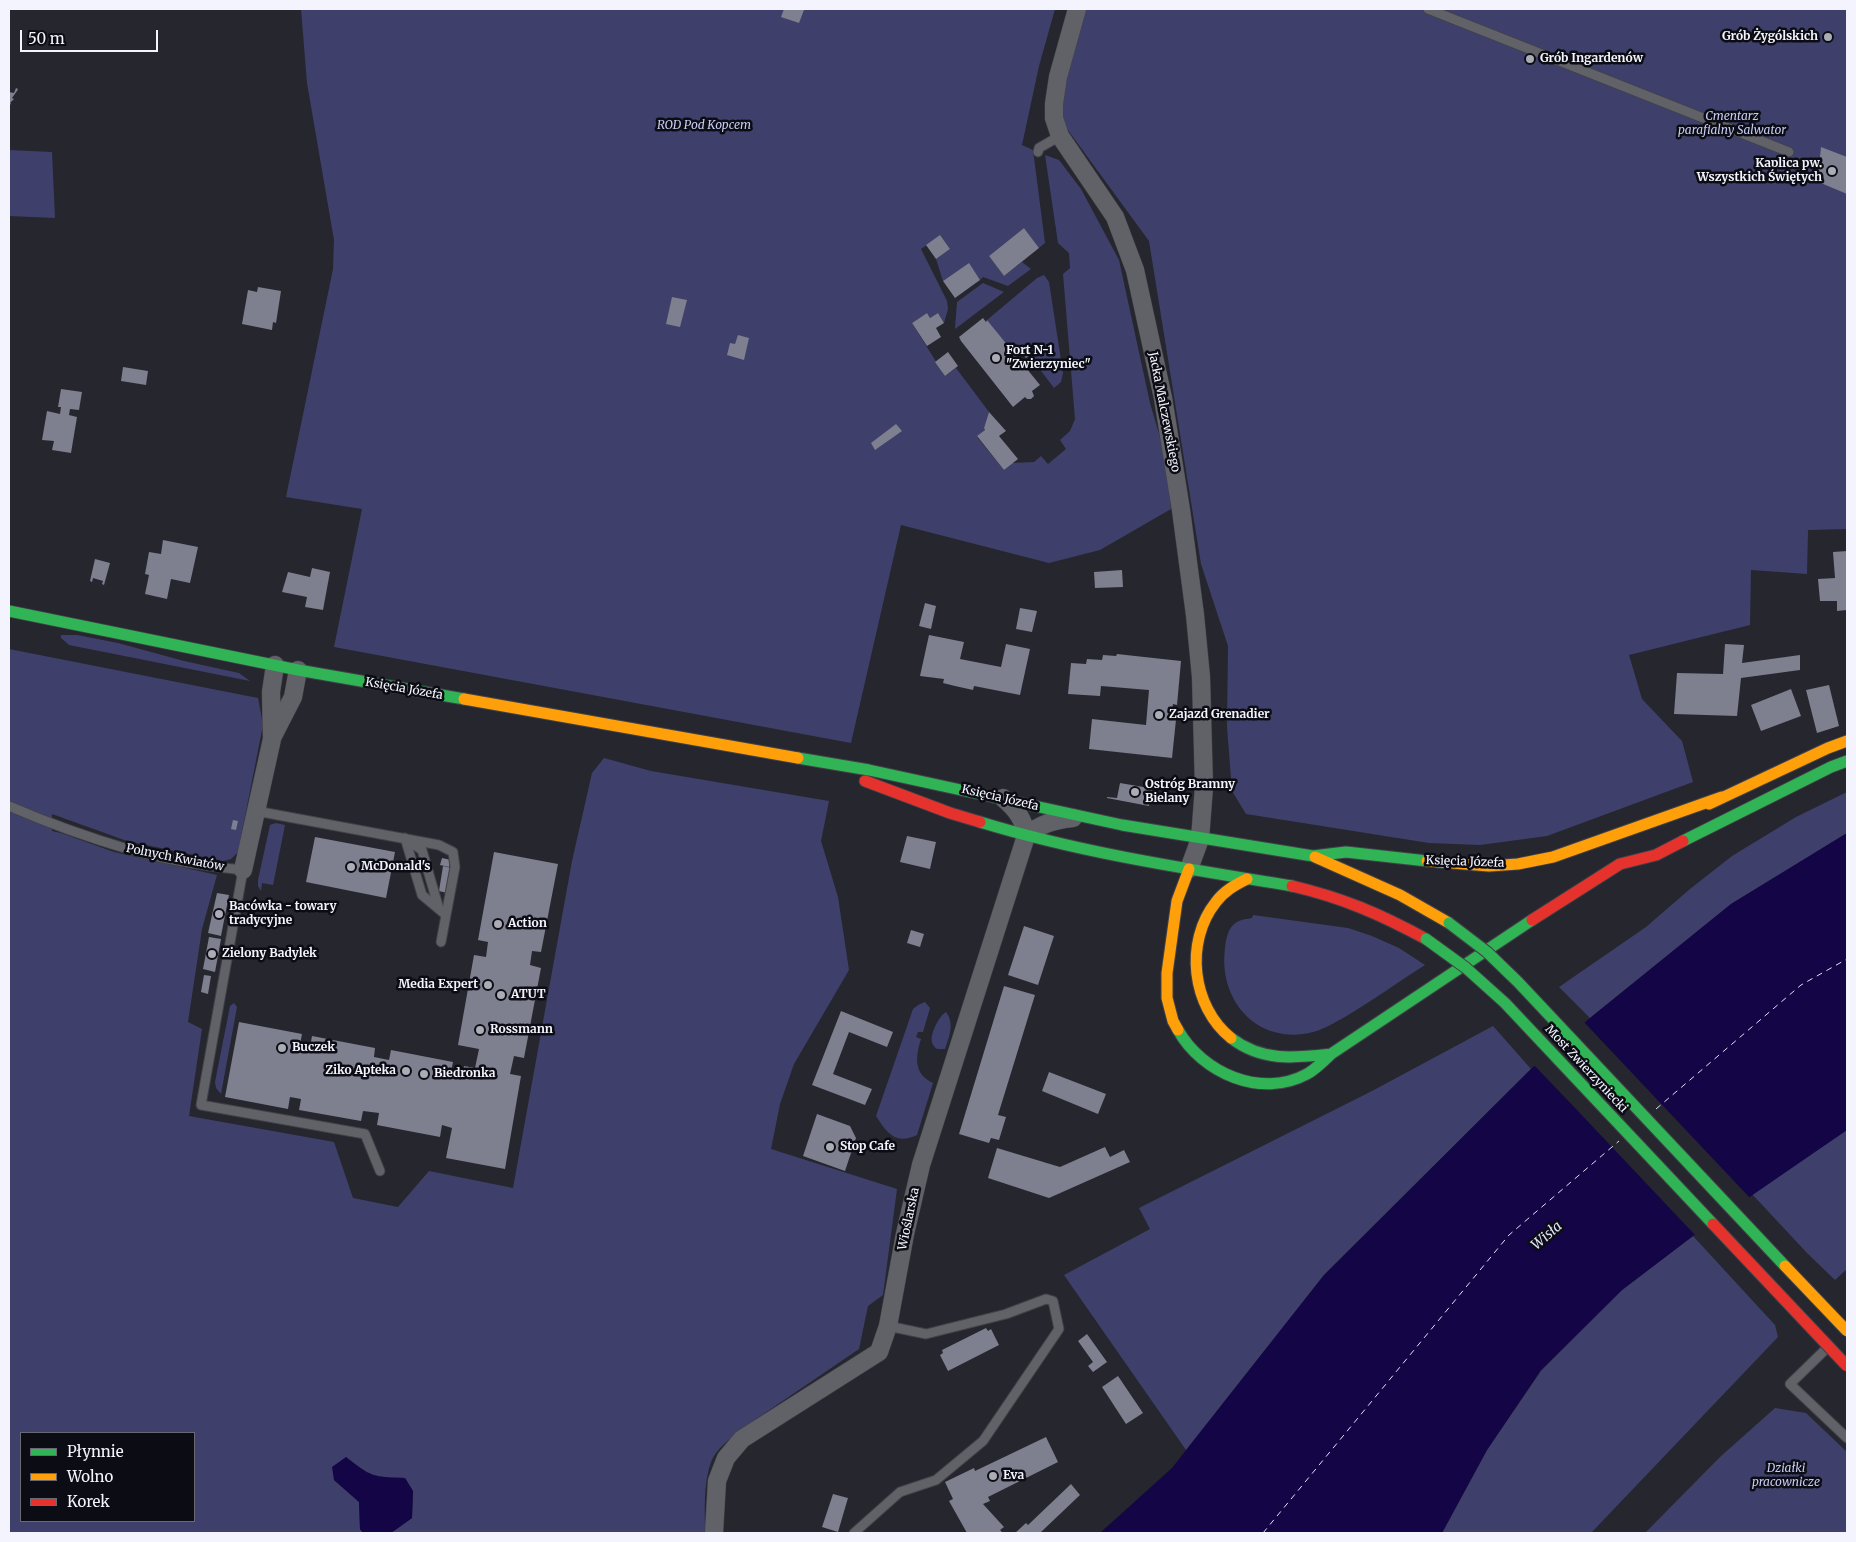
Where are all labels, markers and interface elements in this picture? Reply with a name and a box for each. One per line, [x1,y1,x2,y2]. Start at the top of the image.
scale bar [22,20,160,52]
text: 50 m [28,29,65,48]
place label: Grób Żygólskich [1722,30,1818,44]
marker: Grób Żygólskich [1822,31,1834,43]
place label: Grób Ingardenów [1540,52,1643,66]
marker: Grób Ingardenów [1524,53,1536,65]
park label: Cmentarz parafialny Salwator [1678,110,1786,138]
park label: ROD Pod Kopcem [657,119,751,133]
place label: Kaplica pw. Wszystkich Świętych [1697,157,1822,185]
marker: Kaplica pw. Wszystkich Świętych [1826,165,1838,177]
place label: Fort N-1 "Zwierzyniec" [1006,344,1091,372]
street label: Jacka Malczewskiego [1145,351,1183,473]
marker: Fort N-1 "Zwierzyniec" [990,352,1002,364]
street label: Księcia Józefa [364,675,444,703]
place label: Zajazd Grenadier [1169,708,1270,722]
marker: Zajazd Grenadier [1153,709,1165,721]
place label: Ostróg Bramny Bielany [1145,778,1235,806]
street label: Księcia Józefa [960,782,1040,814]
marker: Ostróg Bramny Bielany [1129,786,1141,798]
street label: Polnych Kwiatów [125,841,225,875]
street label: Księcia Józefa [1425,853,1505,871]
place label: McDonald's [361,860,430,874]
marker: McDonald's [345,861,357,873]
place label: Bacówka - towary tradycyjne [229,900,337,928]
marker: Bacówka - towary tradycyjne [213,908,225,920]
place label: Action [508,917,547,931]
marker: Action [492,918,504,930]
place label: Zielony Badylek [222,947,317,961]
marker: Zielony Badylek [206,948,218,960]
place label: Media Expert [398,978,478,992]
marker: Media Expert [482,979,494,991]
place label: ATUT [511,988,546,1002]
marker: ATUT [495,989,507,1001]
street label: Most Zwierzyniecki [1542,1022,1630,1116]
place label: Rossmann [490,1023,553,1037]
marker: Rossmann [474,1024,486,1036]
place label: Buczek [292,1041,335,1055]
marker: Buczek [276,1042,288,1054]
place label: Ziko Apteka [325,1064,396,1078]
marker: Ziko Apteka [400,1065,412,1077]
place label: Biedronka [434,1067,496,1081]
marker: Biedronka [418,1068,430,1080]
place label: Stop Cafe [840,1140,895,1154]
marker: Stop Cafe [824,1141,836,1153]
street label: Wioślarska [895,1186,923,1252]
water label: Wisła [1528,1218,1566,1254]
legend [20,1432,195,1522]
text: Płynnie [67,1442,123,1461]
park label: Działki pracownicze [1752,1462,1820,1490]
text: Wolno [67,1467,113,1486]
place label: Eva [1003,1469,1024,1483]
marker: Eva [987,1470,999,1482]
text: Korek [67,1492,110,1511]

